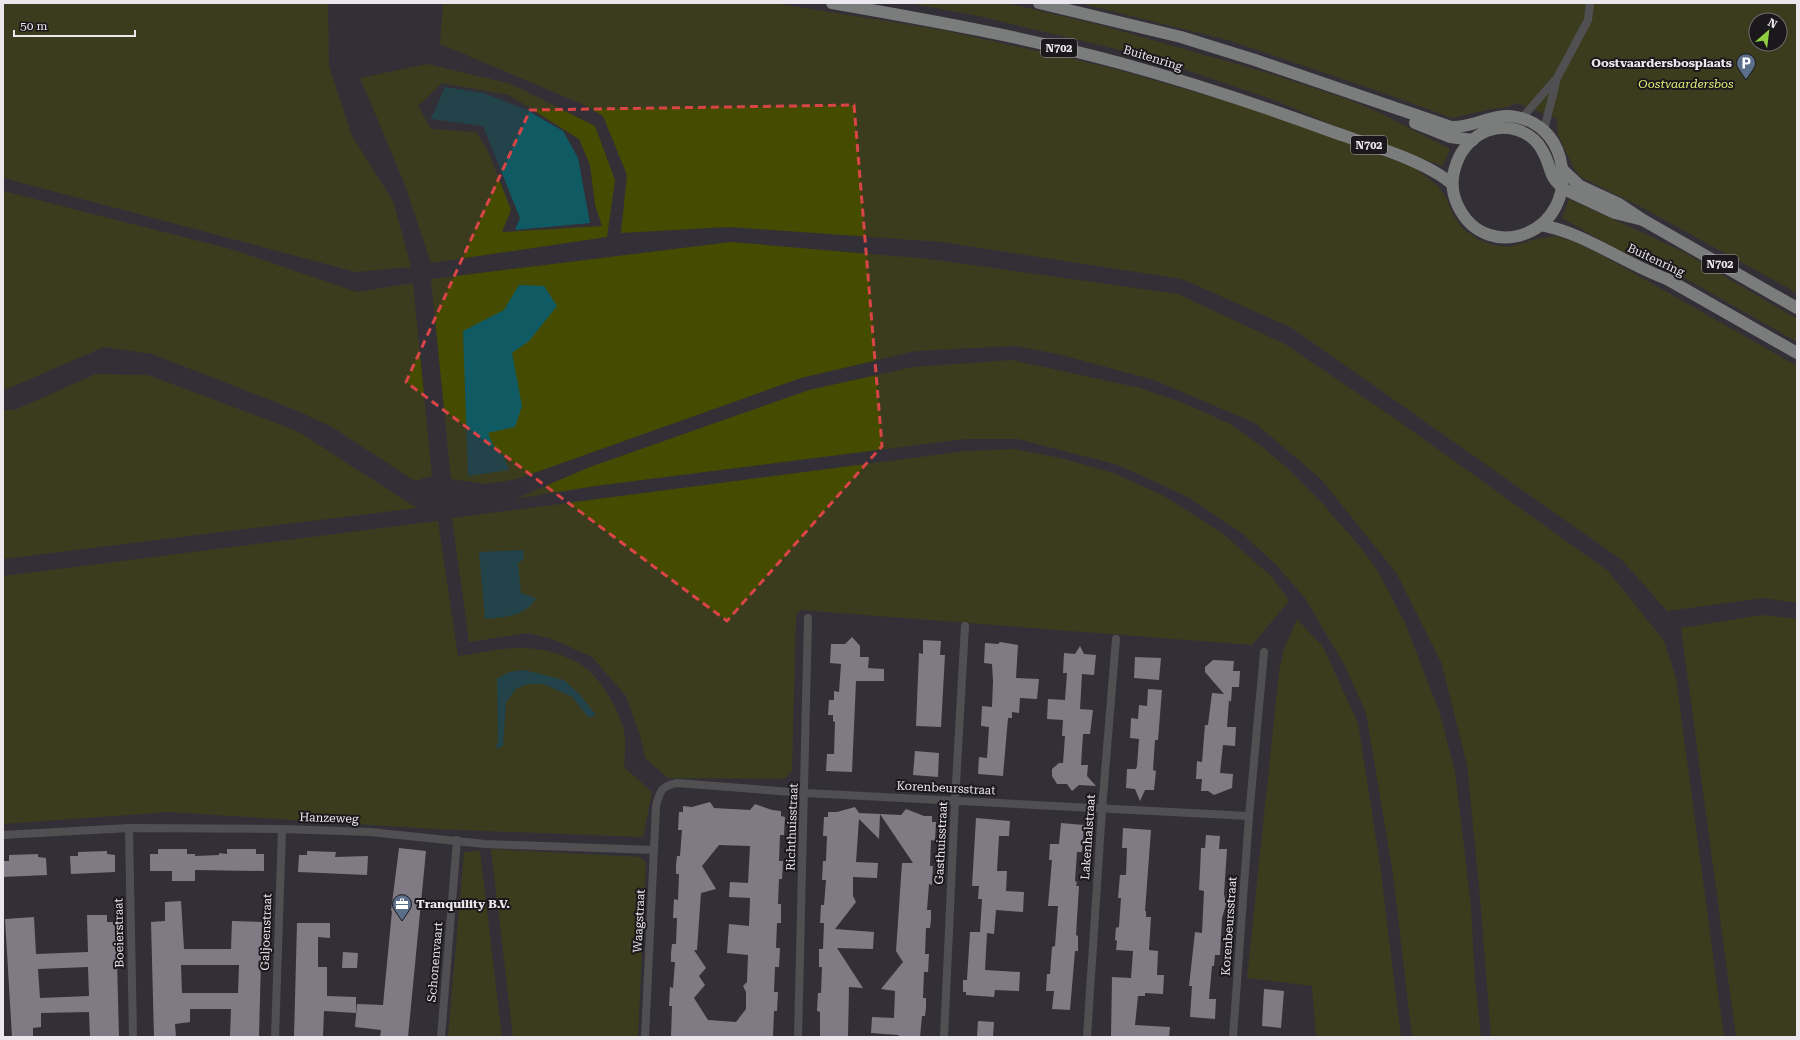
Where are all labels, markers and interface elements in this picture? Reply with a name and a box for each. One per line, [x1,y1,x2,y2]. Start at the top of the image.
scale bar [14,12,135,38]
north arrow [1748,12,1788,52]
text: N [1766,16,1780,32]
text: 50 m [20,19,47,33]
road number: N702 [1041,39,1077,57]
street label: Buitenring [1122,42,1184,74]
parking icon: Oostvaardersbosplaats [1735,52,1757,80]
place label: Oostvaardersbosplaats [1591,56,1732,70]
park label: Oostvaardersbos [1638,77,1734,91]
road number: N702 [1351,136,1387,154]
street label: Buitenring [1625,241,1687,279]
road number: N702 [1702,255,1738,273]
street label: Korenbeursstraat [896,778,997,798]
street label: Richthuisstraat [783,782,801,871]
street label: Lakenhalstraat [1078,793,1098,880]
street label: Gasthuisstraat [932,801,950,885]
street label: Hanzeweg [299,810,359,826]
street label: Korenbeursstraat [1219,875,1239,976]
street label: Waagstraat [630,888,648,953]
street label: Galjoenstraat [258,893,274,971]
office icon: Tranquility B.V. [391,893,413,921]
place label: Tranquility B.V. [416,897,510,911]
street label: Boeierstraat [111,898,127,968]
street label: Schonenvaart [425,921,446,1003]

